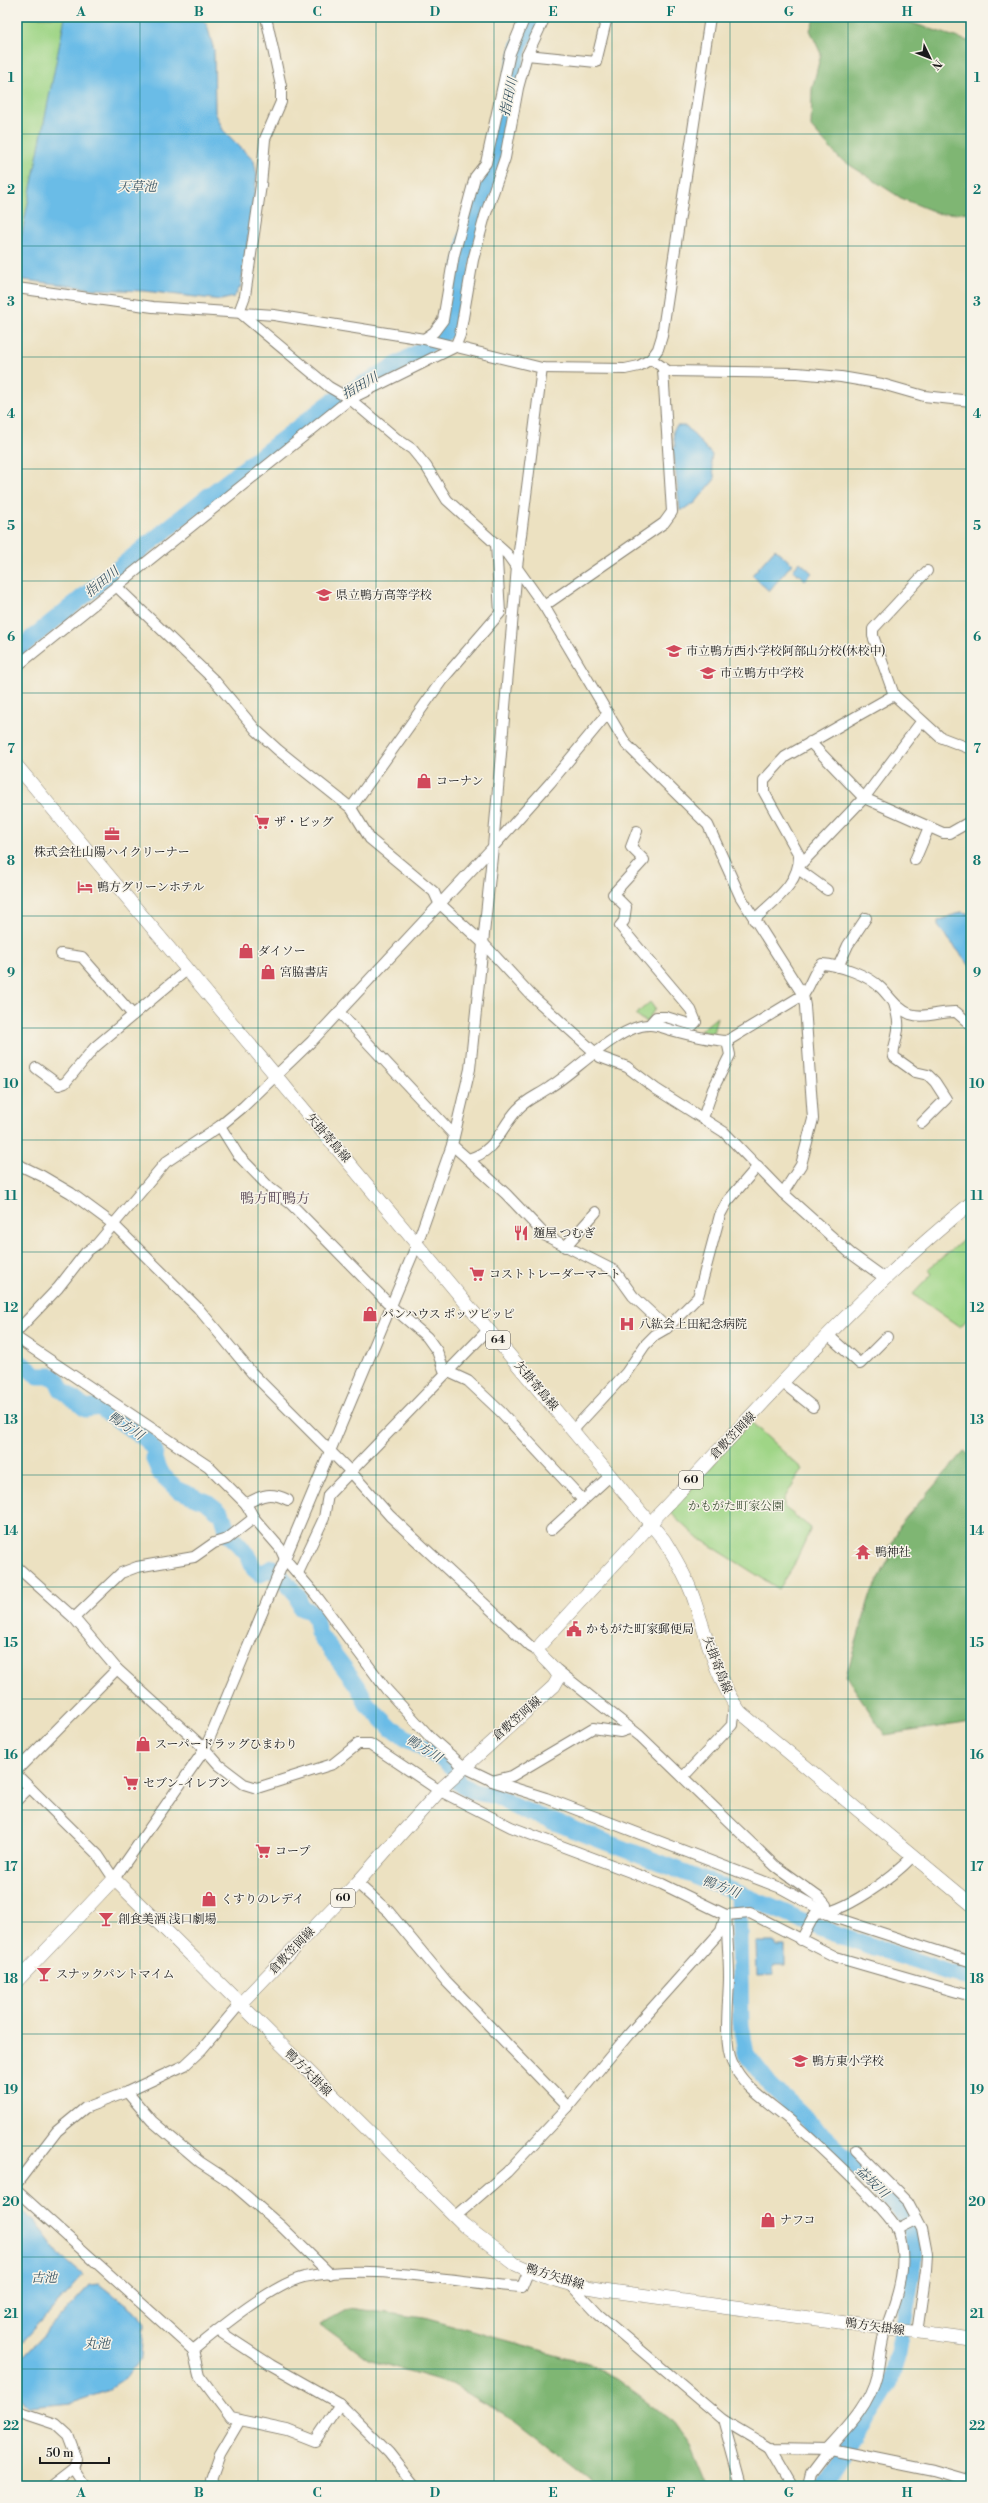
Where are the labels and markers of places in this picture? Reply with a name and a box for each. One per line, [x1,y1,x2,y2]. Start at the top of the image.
school or university icon: 県立鴨方高等学校 [315,586,333,604]
place label: 県立鴨方高等学校 [336,588,432,603]
school or university icon: 市立鴨方西小学校阿部山分校(休校中) [665,642,683,660]
place label: 市立鴨方西小学校阿部山分校(休校中) [686,644,885,659]
school or university icon: 市立鴨方中学校 [699,664,717,682]
place label: 市立鴨方中学校 [720,666,804,681]
shop icon: コーナン [415,772,433,790]
place label: コーナン [436,774,483,789]
supermarket icon: ザ・ビッグ [253,813,271,831]
place label: ザ・ビッグ [274,815,334,830]
office icon: 株式会社山陽ハイクリーナー [103,825,121,843]
place label: 株式会社山陽ハイクリーナー [34,845,190,860]
hotel icon: 鴨方グリーンホテル [76,878,94,896]
place label: 鴨方グリーンホテル [97,880,204,895]
shop icon: ダイソー [237,942,255,960]
place label: ダイソー [258,944,306,959]
shop icon: 宮脇書店 [259,963,277,981]
place label: 宮脇書店 [280,965,328,980]
restaurant icon: 麺屋 つむぎ [512,1224,530,1242]
place label: 麺屋 つむぎ [533,1226,595,1241]
supermarket icon: コストトレーダーマート [468,1265,486,1283]
place label: コストトレーダーマート [489,1267,621,1282]
shop icon: パンハウス ポッツピッピ [361,1305,379,1323]
place label: パンハウス ポッツピッピ [382,1307,515,1322]
hospital icon: 八紘会上田紀念病院 [618,1315,636,1333]
place label: 八紘会上田紀念病院 [639,1317,747,1332]
temple icon: 鴨神社 [854,1543,872,1561]
place label: 鴨神社 [875,1545,911,1560]
public building icon: かもがた町家郵便局 [565,1620,583,1638]
place label: かもがた町家郵便局 [586,1622,694,1637]
shop icon: スーパードラッグひまわり [134,1735,152,1753]
place label: スーパードラッグひまわり [155,1737,298,1752]
supermarket icon: セブン-イレブン [122,1774,140,1792]
place label: セブン-イレブン [143,1776,231,1791]
supermarket icon: コープ [254,1842,272,1860]
place label: コープ [275,1844,310,1859]
shop icon: くすりのレデイ [200,1890,218,1908]
place label: くすりのレデイ [221,1892,304,1907]
bar icon: 創食美酒 浅口劇場 [97,1910,115,1928]
place label: 創食美酒 浅口劇場 [118,1912,216,1927]
bar icon: スナックパントマイム [35,1965,53,1983]
place label: スナックパントマイム [56,1967,175,1982]
school or university icon: 鴨方東小学校 [791,2052,809,2070]
place label: 鴨方東小学校 [812,2054,884,2069]
shop icon: ナフコ [759,2211,777,2229]
place label: ナフコ [780,2213,815,2228]

